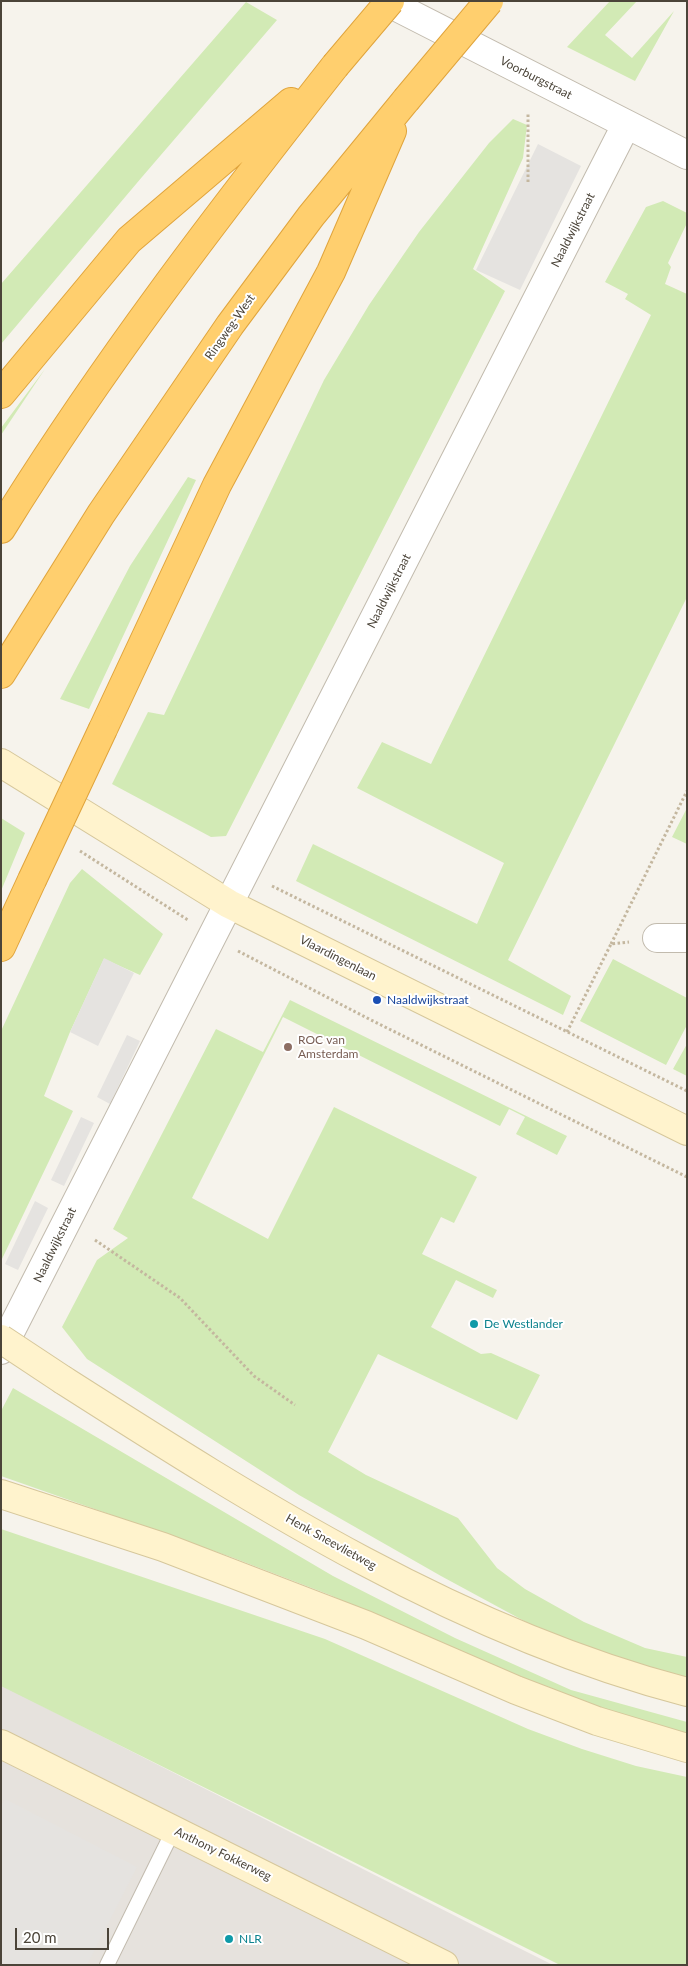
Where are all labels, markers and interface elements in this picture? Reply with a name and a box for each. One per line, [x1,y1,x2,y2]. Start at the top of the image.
street label: Voorburgstraat [498,54,574,102]
street label: Naaldwijkstraat [548,190,598,270]
street label: Ringweg-West [202,291,258,363]
street label: Naaldwijkstraat [364,551,414,631]
street label: Vlaardingenlaan [297,933,379,983]
place label: Naaldwijkstraat [387,993,469,1007]
marker: Naaldwijkstraat [371,994,383,1006]
place label: ROC van Amsterdam [298,1033,358,1061]
marker: ROC van Amsterdam [282,1041,294,1053]
street label: Naaldwijkstraat [31,1205,79,1285]
place label: De Westlander [484,1317,563,1331]
marker: De Westlander [468,1318,480,1330]
street label: Henk Sneevlietweg [283,1511,379,1573]
street label: Anthony Fokkerweg [172,1824,274,1884]
scale bar [18,1918,111,1950]
text: 20 m [23,1928,57,1946]
place label: NLR [239,1932,262,1946]
marker: NLR [223,1933,235,1945]

